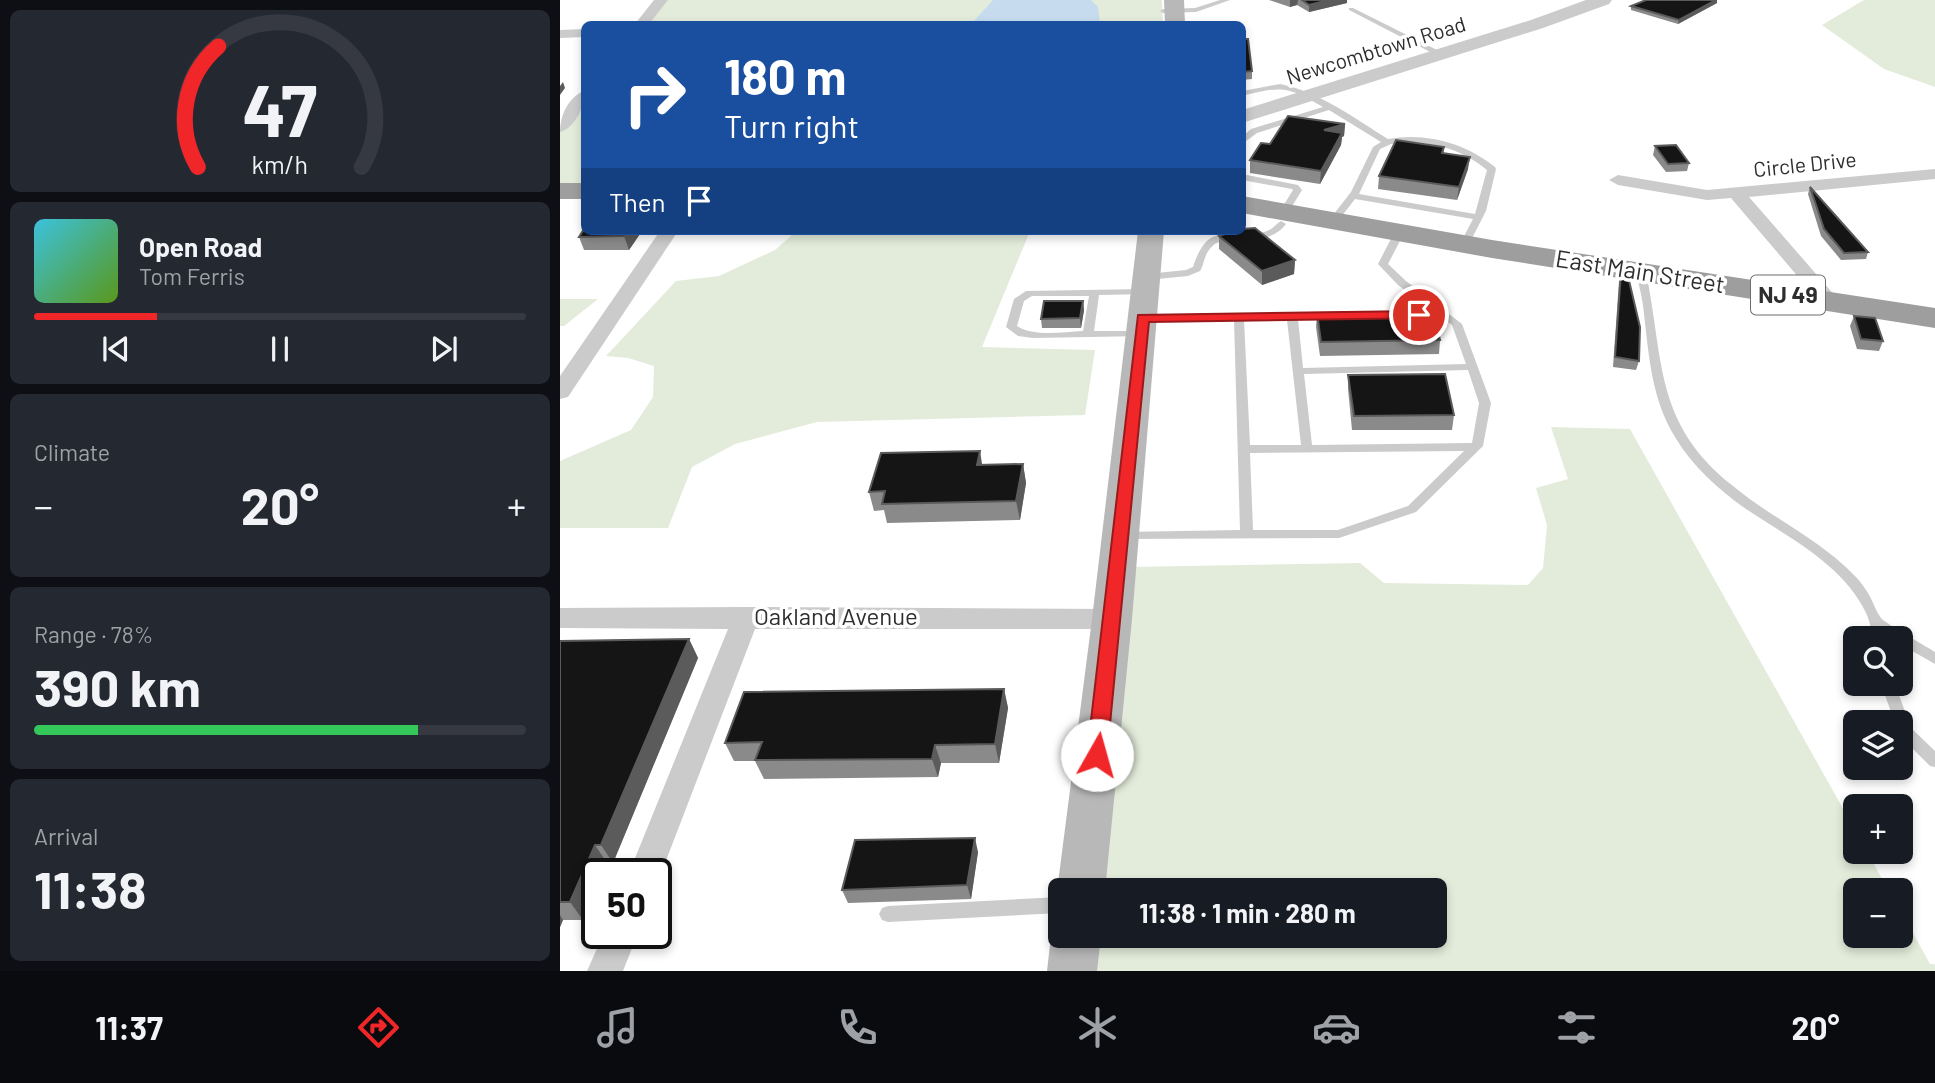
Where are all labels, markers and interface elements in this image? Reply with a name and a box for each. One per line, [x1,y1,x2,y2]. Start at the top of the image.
street label: Newcombtown Road [1283,10,1468,89]
text: 180 m [724,46,847,105]
icon: right [609,49,700,140]
text: 47 [243,64,317,152]
text: Turn right [724,106,859,144]
street label: Circle Drive [1752,146,1858,181]
text: km/h [252,149,308,179]
icon: arrive [680,182,718,220]
text: Then [609,186,666,217]
text: Open Road [139,231,262,262]
street label: East Main Street [1554,243,1727,298]
text: Tom Ferris [139,262,245,290]
road number: NJ 49 [1751,276,1825,314]
pin [1389,285,1449,345]
icon: arrive [1400,296,1438,334]
icon: previous [97,330,135,368]
icon: pause [261,330,299,368]
icon: next [425,330,463,368]
text: Climate [34,438,110,466]
text: 20° [241,473,319,535]
text: − [34,482,53,528]
text: + [507,482,526,528]
street label: Oakland Avenue [754,601,918,630]
text: Range · 78% [34,620,153,648]
map controls [1843,626,1913,948]
button: search [1843,626,1913,696]
text: 390 km [34,655,201,717]
button: layers [1843,710,1913,780]
position arrow [1060,718,1134,792]
button: + [1843,794,1913,864]
text: Arrival [34,822,98,850]
text: 11:38 [34,857,146,919]
speed limit sign: 50 [581,858,672,949]
button: − [1843,878,1913,948]
text: 11:38 · 1 min · 280 m [1139,897,1356,928]
icon: directions [354,1003,403,1052]
icon: music [593,1003,642,1052]
icon: phone [833,1003,882,1052]
icon: climate [1073,1003,1122,1052]
icon: car [1312,1003,1361,1052]
icon: filters [1552,1003,1601,1052]
text: 11:37 [95,1008,163,1046]
text: 20° [1791,1008,1840,1046]

